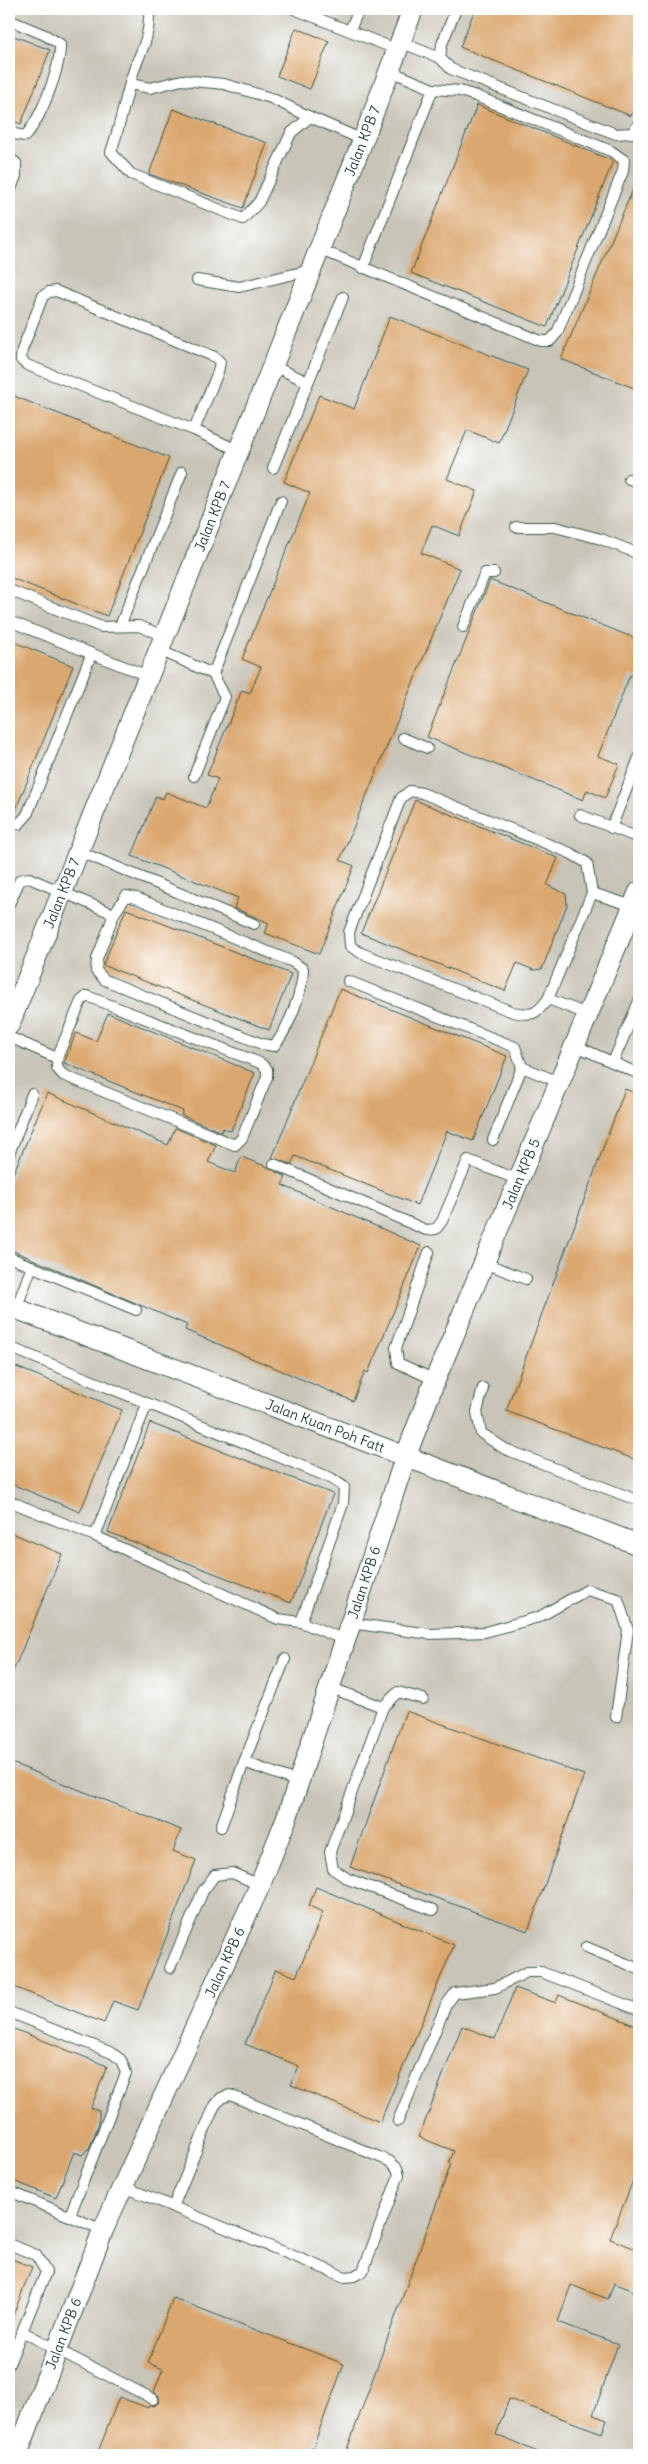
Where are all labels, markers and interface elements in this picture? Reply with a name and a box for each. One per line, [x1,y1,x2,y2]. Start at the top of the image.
street label: Jalan KPB 7 [340,103,384,179]
street label: Jalan KPB 7 [190,478,235,554]
street label: Jalan KPB 7 [40,855,84,931]
street label: Jalan KPB 5 [498,1136,544,1212]
street label: Jalan Kuan Poh Fatt [263,1395,387,1457]
street label: Jalan KPB 6 [344,1544,384,1621]
street label: Jalan KPB 6 [201,1924,249,2000]
street label: Jalan KPB 6 [42,2295,85,2372]

